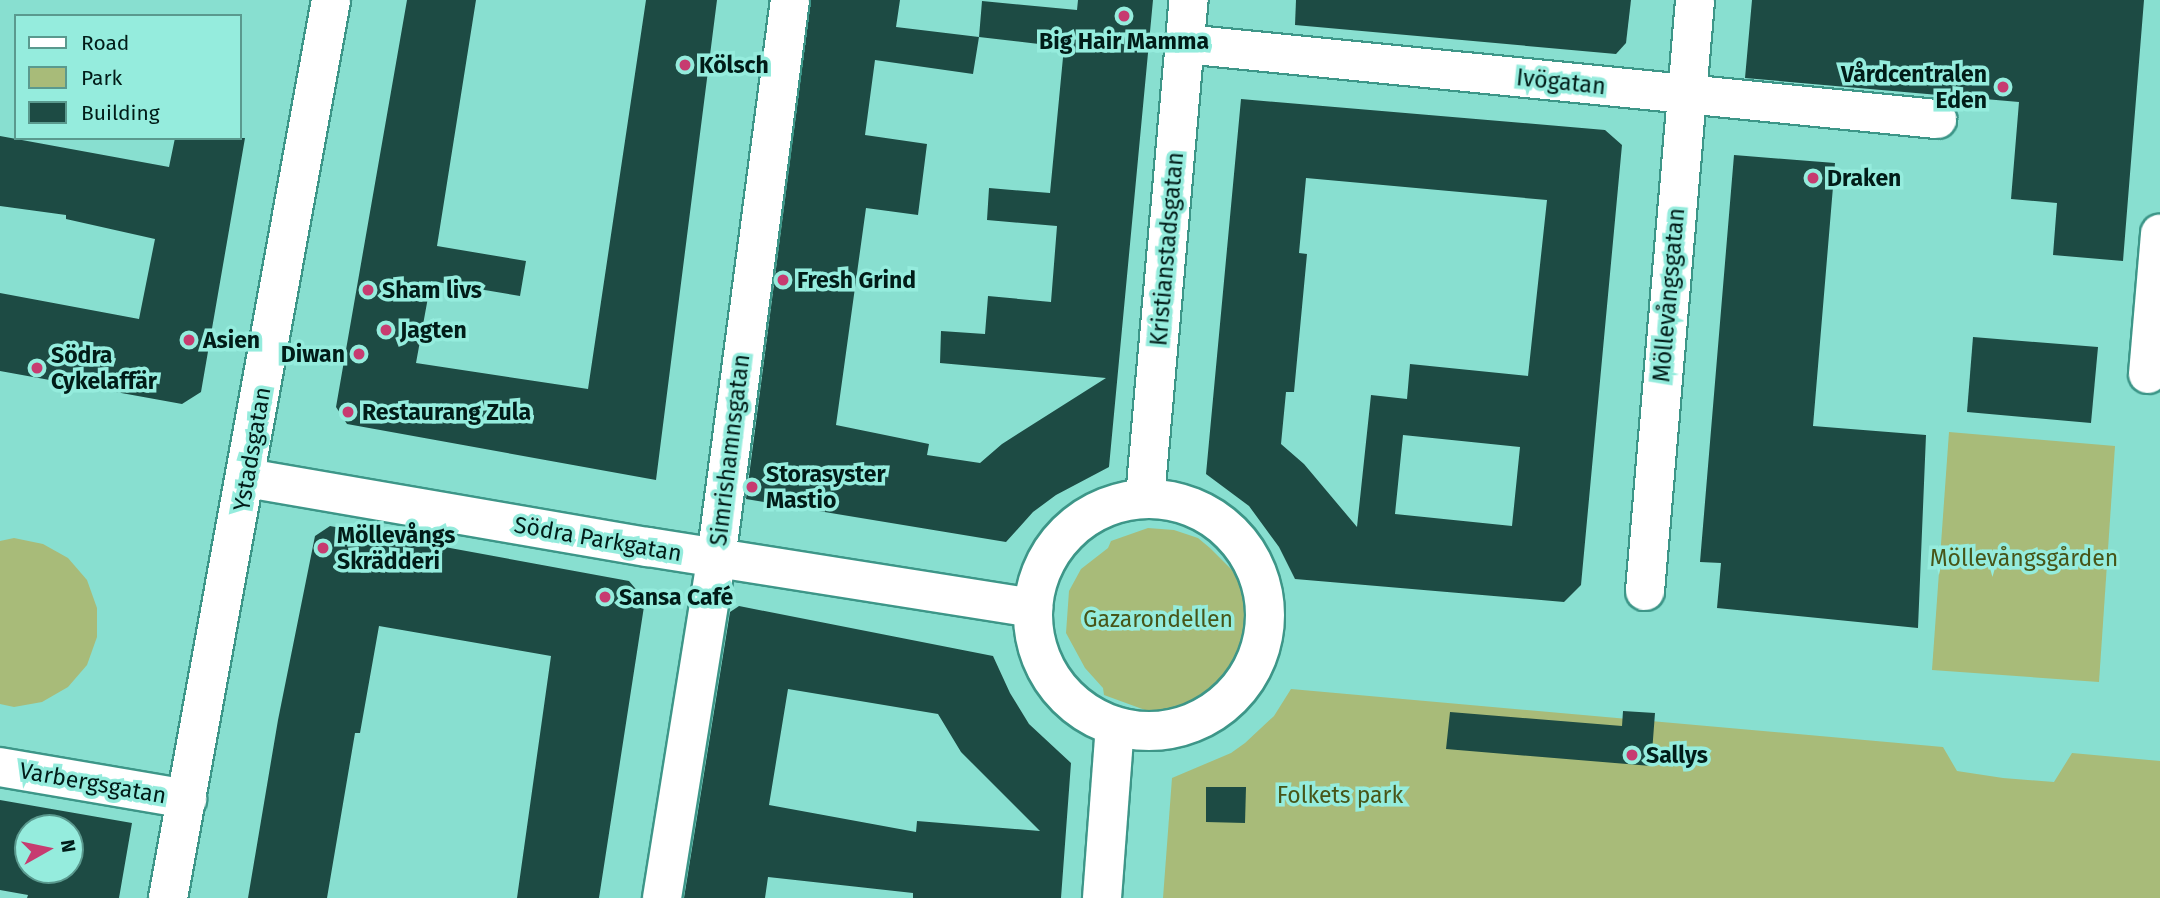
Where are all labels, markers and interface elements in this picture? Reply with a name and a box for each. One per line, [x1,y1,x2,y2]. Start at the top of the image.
marker: Big Hair Mamma [1116,8,1132,24]
legend [14,14,242,140]
place label: Big Hair Mamma [1039,27,1209,55]
text: Road [81,30,129,56]
place label: Kölsch [699,51,769,79]
marker: Kölsch [677,57,693,73]
place label: Vårdcentralen Eden [1841,60,1987,114]
street label: Ivögatan [1515,64,1607,100]
text: Park [81,65,122,91]
marker: Vårdcentralen Eden [1993,77,2013,97]
text: Building [81,100,160,126]
street label: Kristianstadsgatan [1145,151,1189,347]
place label: Draken [1827,164,1901,192]
marker: Draken [1805,170,1821,186]
street label: Möllevångsgatan [1648,207,1690,383]
place label: Fresh Grind [797,266,916,294]
marker: Fresh Grind [775,272,791,288]
place label: Sham livs [382,276,482,304]
marker: Sham livs [360,282,376,298]
place label: Jagten [400,316,467,344]
marker: Jagten [378,322,394,338]
place label: Asien [203,326,260,354]
marker: Asien [181,332,197,348]
place label: Diwan [281,340,345,368]
place label: Södra Cykelaffär [51,341,157,395]
marker: Diwan [351,346,367,362]
street label: Simrishamnsgatan [705,353,755,547]
marker: Södra Cykelaffär [29,360,45,376]
street label: Ystadsgatan [228,385,276,513]
place label: Restaurang Zula [362,398,531,426]
marker: Restaurang Zula [340,404,356,420]
place label: Storasyster Mastio [766,460,886,514]
marker: Storasyster Mastio [744,479,760,495]
street label: Södra Parkgatan [512,511,684,567]
place label: Möllevångs Skrädderi [337,521,455,575]
marker: Möllevångs Skrädderi [315,540,331,556]
park label: Möllevångsgården [1930,544,2118,572]
place label: Sansa Café [619,583,733,611]
marker: Sansa Café [597,589,613,605]
park label: Gazarondellen [1083,605,1233,633]
place label: Sallys [1646,741,1708,769]
marker: Sallys [1624,747,1640,763]
street label: Varbergsgatan [17,756,169,810]
park label: Folkets park [1277,781,1403,809]
north arrow [14,814,84,884]
text: N [56,838,81,854]

